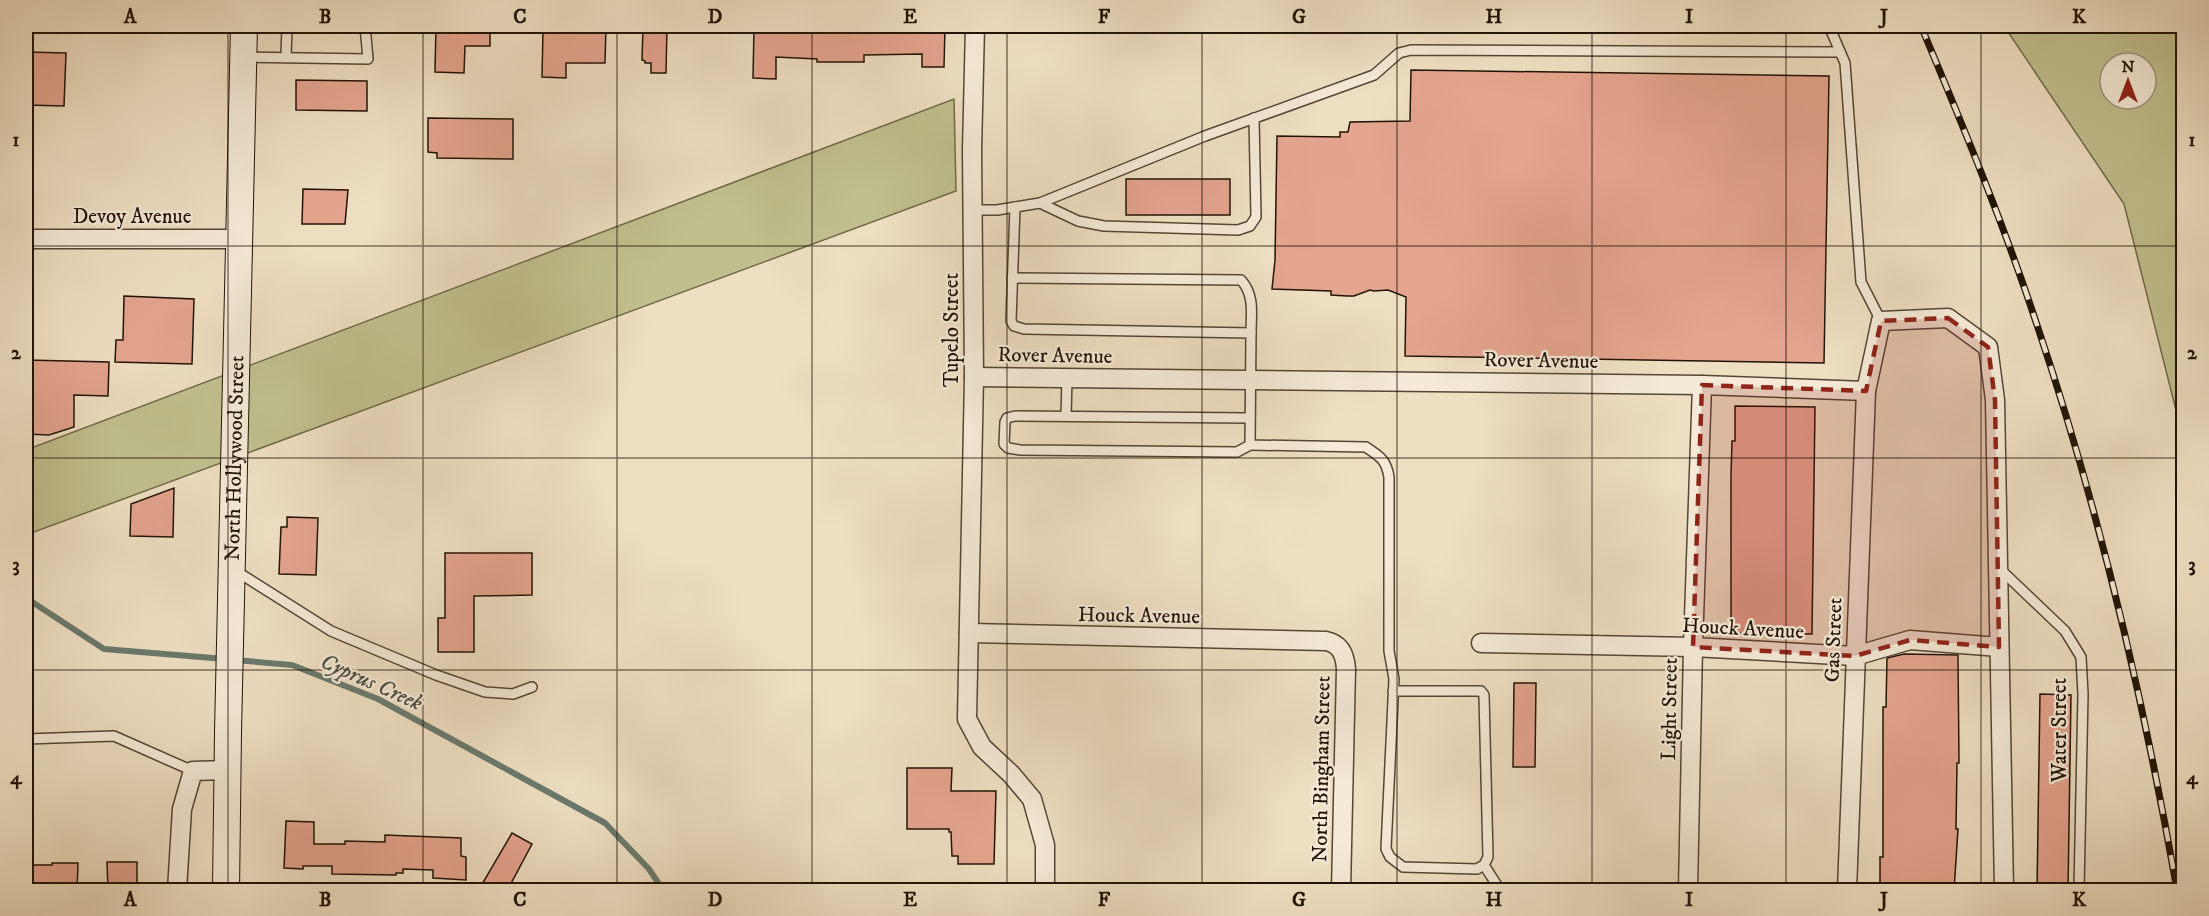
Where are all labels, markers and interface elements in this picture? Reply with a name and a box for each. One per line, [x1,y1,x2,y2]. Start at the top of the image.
text: A [123,5,138,30]
text: B [319,5,331,30]
text: C [513,5,527,30]
text: D [708,5,723,30]
text: E [903,5,917,30]
text: F [1098,5,1111,30]
text: G [1292,5,1306,30]
text: H [1486,5,1503,30]
text: I [1685,5,1693,30]
text: J [1878,5,1888,30]
text: K [2072,5,2087,30]
north arrow [2098,51,2158,111]
text: N [2121,57,2135,77]
text: 1 [12,128,20,153]
text: 1 [2188,128,2196,153]
street label: Devoy Avenue [73,204,192,230]
street label: Tupelo Street [939,273,965,387]
text: 2 [11,341,22,366]
text: 2 [2187,341,2198,366]
street label: Rover Avenue [997,342,1113,370]
street label: Rover Avenue [1483,347,1599,375]
street label: North Hollywood Street [220,355,251,561]
text: 3 [12,553,20,578]
text: 3 [2188,553,2196,578]
street label: Gas Street [1820,597,1848,683]
street label: Houck Avenue [1078,602,1201,630]
street label: Houck Avenue [1681,613,1805,645]
water label: Cyprus Creek [316,648,427,717]
street label: Light Street [1656,657,1684,761]
street label: North Bingham Street [1307,675,1337,863]
street label: Water Street [2047,678,2073,783]
text: 4 [10,766,23,791]
text: 4 [2186,766,2199,791]
text: A [123,888,138,913]
text: B [319,888,331,913]
text: C [513,888,527,913]
text: D [708,888,723,913]
text: E [903,888,917,913]
text: F [1098,888,1111,913]
text: G [1292,888,1306,913]
text: H [1486,888,1503,913]
text: I [1685,888,1693,913]
text: J [1878,888,1888,913]
text: K [2072,888,2087,913]

